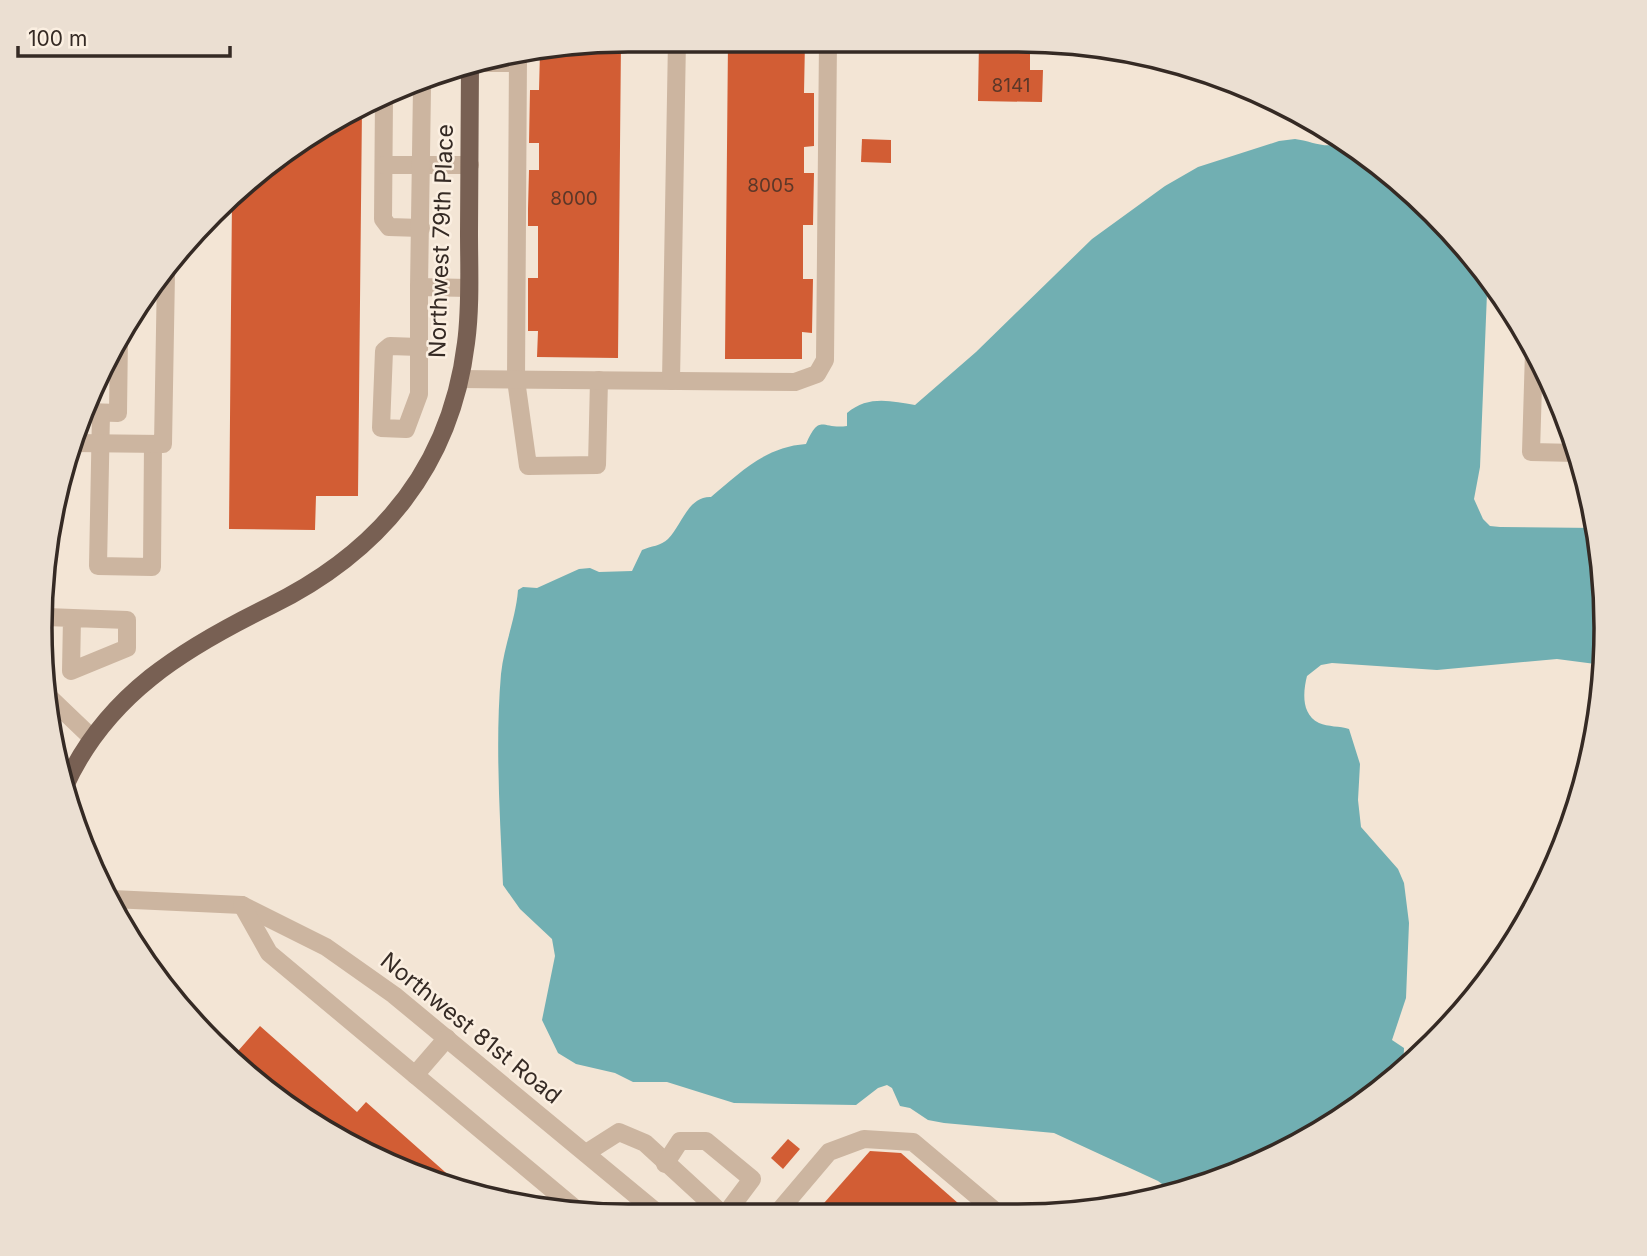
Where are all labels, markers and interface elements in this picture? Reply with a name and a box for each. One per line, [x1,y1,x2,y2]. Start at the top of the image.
scale bar [18,14,229,58]
text: 100 m [28,26,87,51]
house number: 8141 [991,74,1031,97]
street label: Northwest 79th Place [423,124,459,358]
house number: 8005 [747,174,795,197]
house number: 8000 [550,187,598,210]
street label: Northwest 81st Road [375,947,567,1109]

